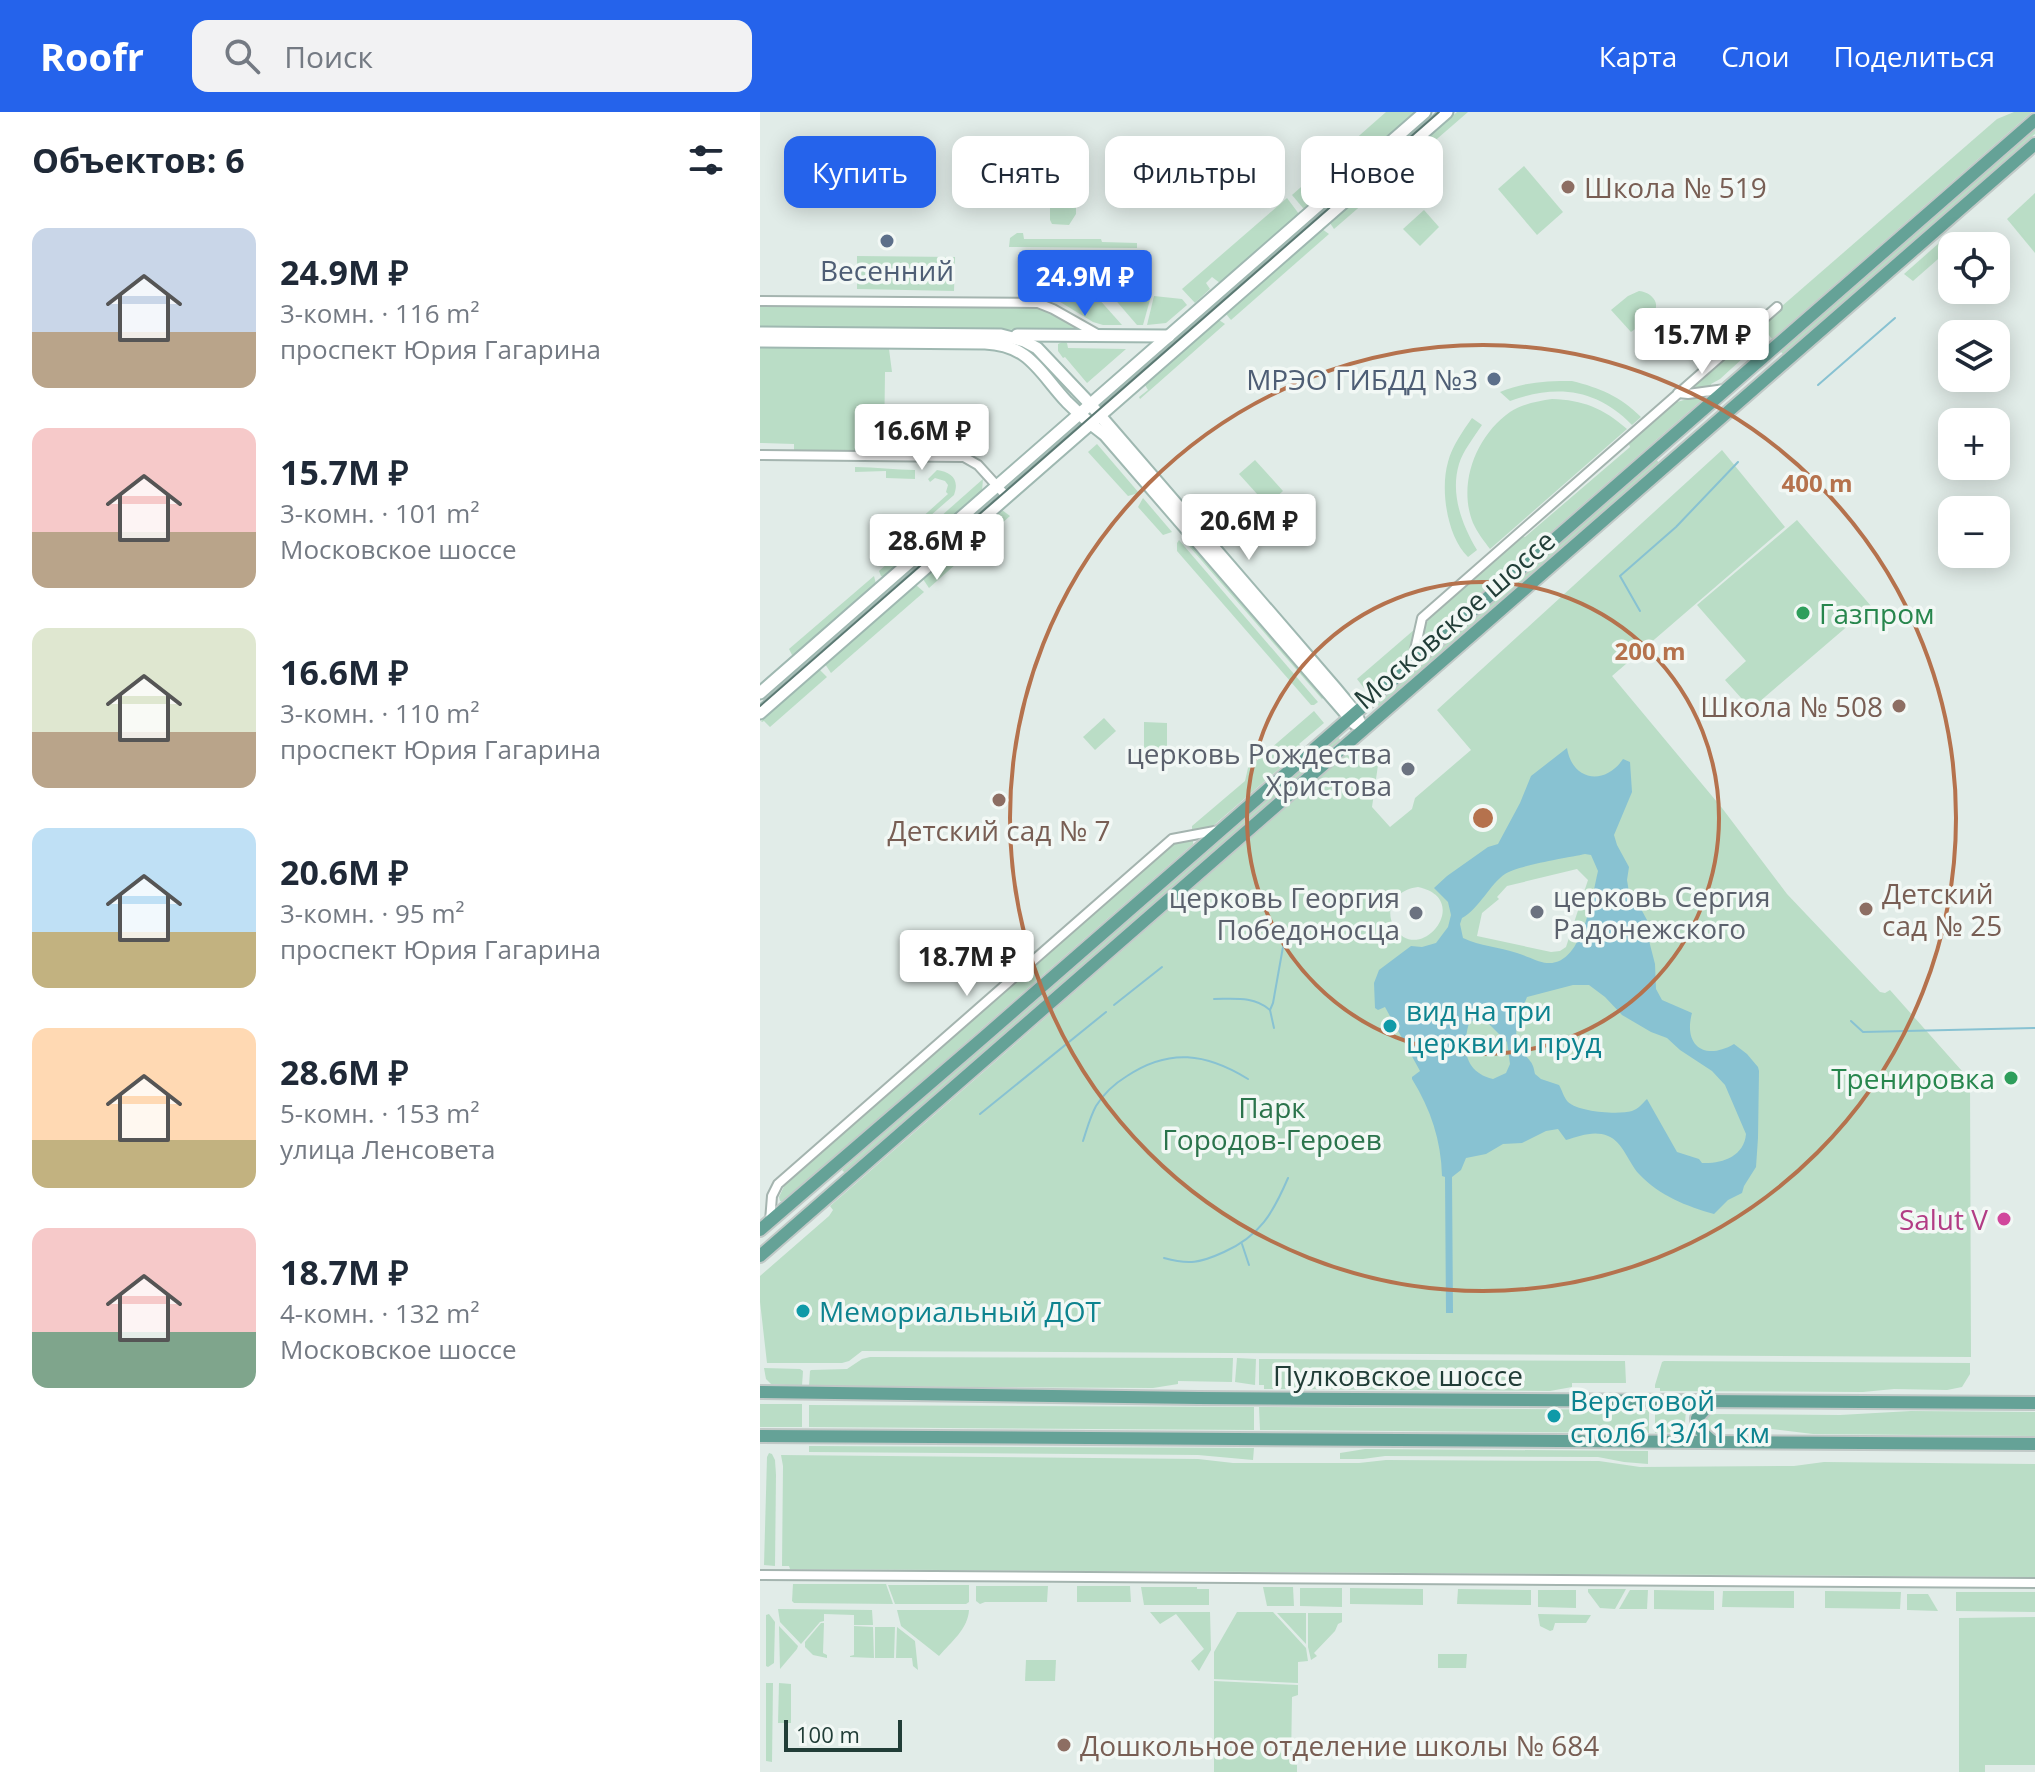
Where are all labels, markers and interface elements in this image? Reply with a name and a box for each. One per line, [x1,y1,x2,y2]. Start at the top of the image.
search box [192,20,752,92]
text: Roofr [40,30,144,82]
icon: search [220,34,264,78]
text: Поиск [284,36,373,77]
text: Карта [1599,37,1677,75]
text: Слои [1721,37,1790,75]
text: Поделиться [1834,37,1995,75]
chip: Купить [784,136,936,208]
chip: Снять [952,136,1089,208]
chip: Фильтры [1105,136,1285,208]
chip: Новое [1301,136,1443,208]
text: Объектов: 6 [32,137,245,183]
icon: filters [684,138,728,182]
place label: Школа № 519 [1584,168,1767,206]
marker: Школа № 519 [1559,178,1577,196]
marker: Весенний [878,232,896,250]
map controls [1938,232,2010,568]
button: locate [1938,232,2010,304]
text: 24.9M ₽ [280,249,409,295]
pin: 24.9M ₽ [1011,250,1159,318]
place label: Весенний [820,251,954,289]
text: 24.9M ₽ [1036,258,1134,294]
icon: home [96,260,192,356]
text: 3-комн. · 116 m² [280,295,479,331]
pin: 15.7M ₽ [1628,308,1776,376]
text: 15.7M ₽ [1653,316,1751,352]
button: layers [1938,320,2010,392]
text: проспект Юрия Гагарина [280,331,601,367]
place label: МРЭО ГИБДД №3 [1246,360,1478,398]
marker: МРЭО ГИБДД №3 [1485,370,1503,388]
pin: 16.6M ₽ [848,404,996,472]
button: + [1938,408,2010,480]
text: 16.6M ₽ [873,412,971,448]
text: 15.7M ₽ [280,449,409,495]
icon: home [96,460,192,556]
text: 400 m [1782,466,1852,499]
pin: 20.6M ₽ [1175,494,1323,562]
text: 3-комн. · 101 m² [280,495,479,531]
button: − [1938,496,2010,568]
text: 20.6M ₽ [1200,502,1298,538]
pin: 28.6M ₽ [863,514,1011,582]
street label: Московское шоссе [1345,521,1563,717]
text: 28.6M ₽ [888,522,986,558]
text: Московское шоссе [280,531,517,567]
place label: Газпром [1819,594,1935,632]
marker: Газпром [1794,604,1812,622]
text: 200 m [1615,634,1685,667]
text: 16.6M ₽ [280,649,409,695]
icon: home [96,660,192,756]
place label: Школа № 508 [1700,687,1883,725]
text: 3-комн. · 110 m² [280,695,479,731]
marker: Школа № 508 [1890,697,1908,715]
text: проспект Юрия Гагарина [280,731,601,767]
place label: церковь Рождества Христова [1126,734,1392,804]
marker: церковь Рождества Христова [1399,760,1417,778]
marker: Детский сад № 7 [990,791,1008,809]
centre of rings [1469,804,1497,832]
place label: Детский сад № 7 [888,811,1110,849]
text: 20.6M ₽ [280,849,409,895]
icon: home [96,860,192,956]
place label: Детский сад № 25 [1882,874,2002,944]
place label: церковь Сергия Радонежского [1553,877,1770,947]
place label: церковь Георгия Победоносца [1169,878,1400,948]
text: 3-комн. · 95 m² [280,895,465,931]
marker: Детский сад № 25 [1857,900,1875,918]
marker: церковь Сергия Радонежского [1528,903,1546,921]
marker: церковь Георгия Победоносца [1407,904,1425,922]
pin: 18.7M ₽ [893,930,1041,998]
text: проспект Юрия Гагарина [280,931,601,967]
text: 18.7M ₽ [918,938,1016,974]
place label: вид на три церкви и пруд [1406,991,1602,1061]
marker: вид на три церкви и пруд [1381,1017,1399,1035]
text: 28.6M ₽ [280,1049,409,1095]
place label: Тренировка [1831,1059,1995,1097]
icon: home [96,1060,192,1156]
marker: Тренировка [2002,1069,2020,1087]
park label: Парк Городов-Героев [1162,1088,1382,1158]
text: 5-комн. · 153 m² [280,1095,479,1131]
text: улица Ленсовета [280,1131,496,1167]
place label: Salut V [1899,1200,1988,1238]
marker: Salut V [1995,1210,2013,1228]
text: 18.7M ₽ [280,1249,409,1295]
icon: home [96,1260,192,1356]
place label: Мемориальный ДОТ [819,1292,1102,1330]
text: 4-комн. · 132 m² [280,1295,479,1331]
marker: Мемориальный ДОТ [794,1302,812,1320]
text: Московское шоссе [280,1331,517,1367]
street label: Пулковское шоссе [1273,1356,1523,1394]
place label: Верстовой столб 13/11 км [1570,1381,1770,1451]
marker: Верстовой столб 13/11 км [1545,1407,1563,1425]
scale bar [784,1716,902,1752]
text: 100 m [796,1719,860,1749]
place label: Дошкольное отделение школы № 684 [1080,1726,1599,1764]
marker: Дошкольное отделение школы № 684 [1055,1736,1073,1754]

